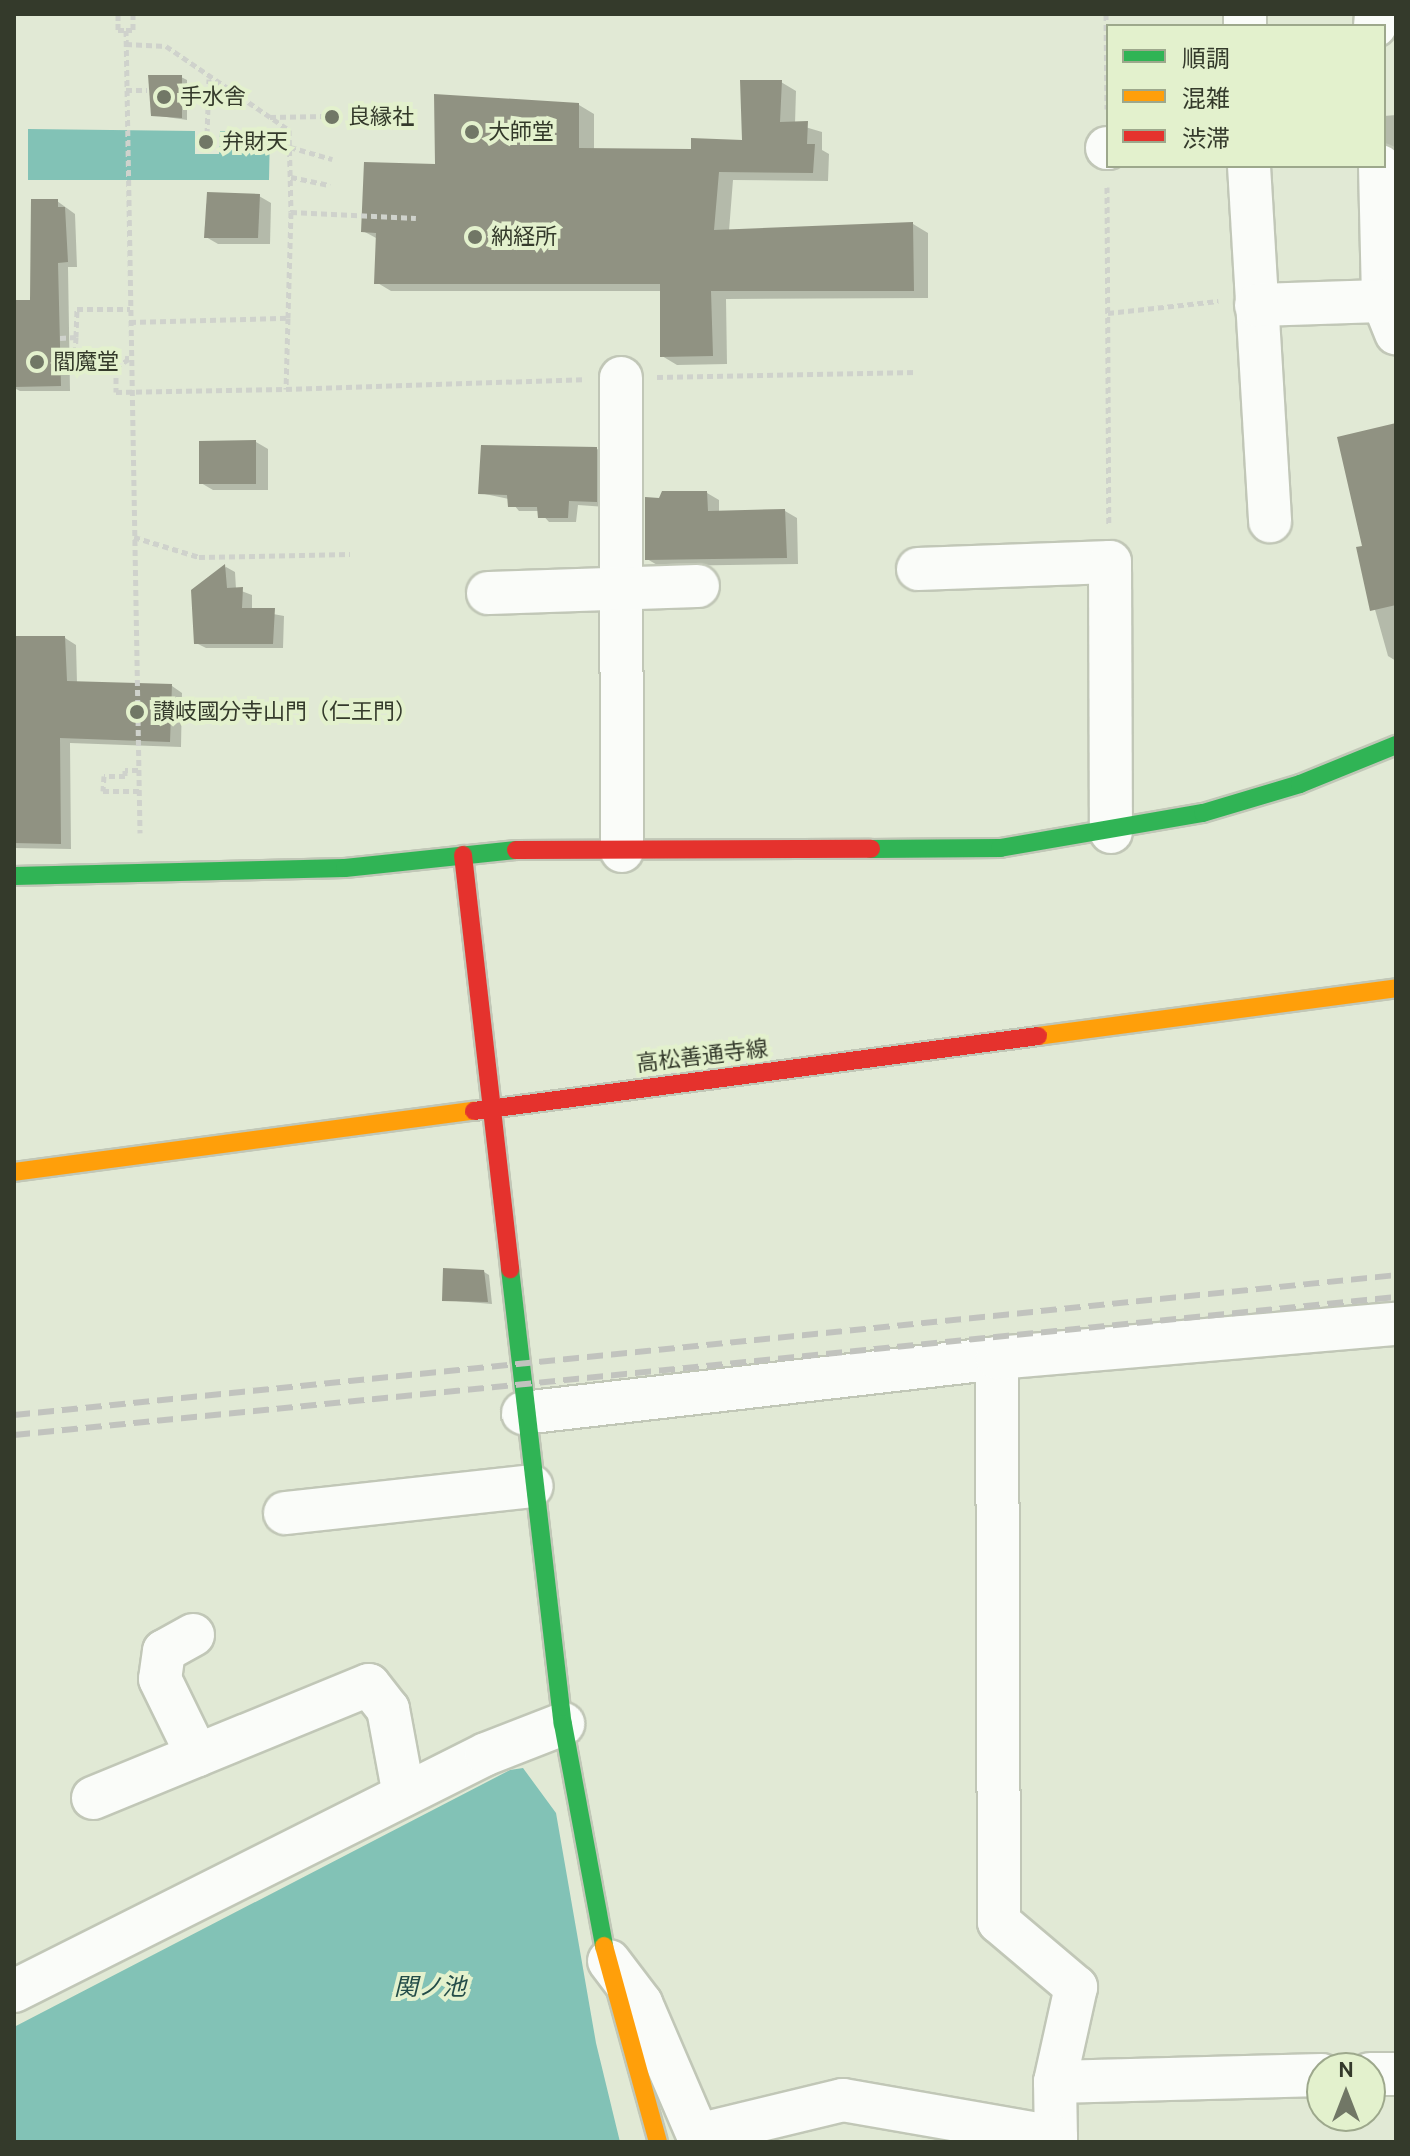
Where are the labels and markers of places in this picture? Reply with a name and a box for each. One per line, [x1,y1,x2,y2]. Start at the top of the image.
place label: 手水舎 [180,84,246,110]
marker: 手水舎 [155,88,173,106]
place label: 良縁社 [348,104,414,130]
marker: 良縁社 [323,108,341,126]
place label: 大師堂 [488,119,554,145]
marker: 大師堂 [463,123,481,141]
place label: 弁財天 [222,129,288,155]
marker: 弁財天 [197,133,215,151]
place label: 納経所 [491,224,557,250]
marker: 納経所 [466,228,484,246]
place label: 閻魔堂 [53,349,119,375]
marker: 閻魔堂 [28,353,46,371]
place label: 讃岐國分寺山門（仁王門） [153,699,417,725]
marker: 讃岐國分寺山門（仁王門） [128,703,146,721]

